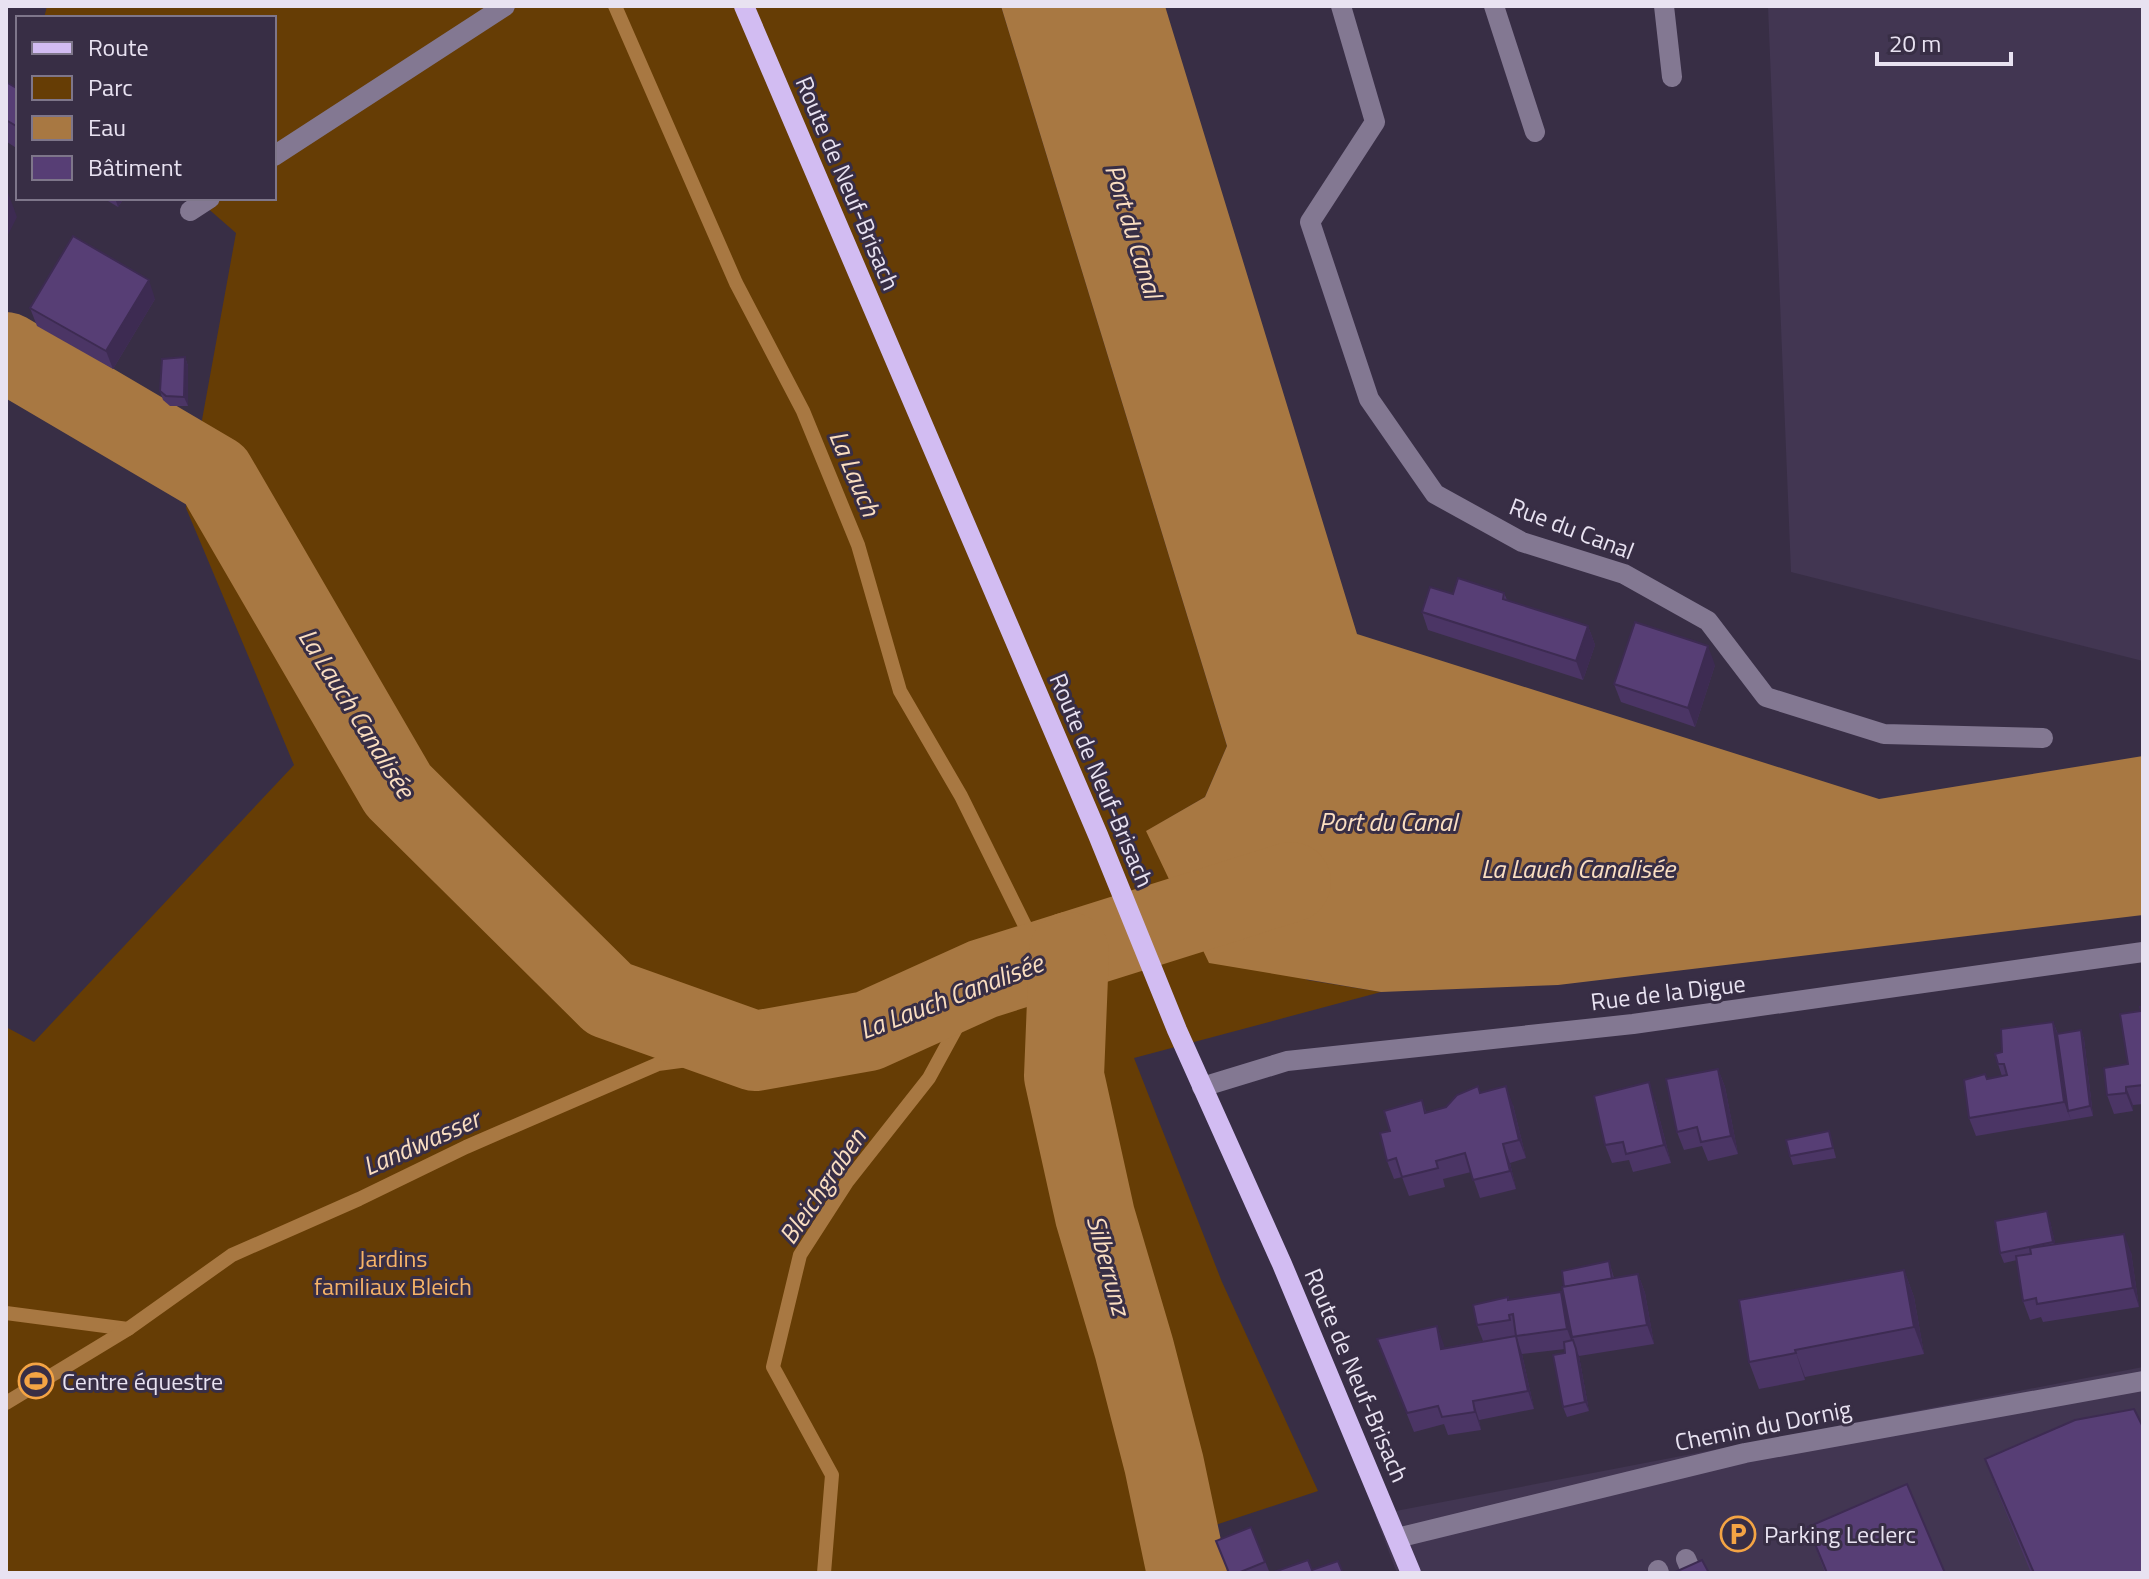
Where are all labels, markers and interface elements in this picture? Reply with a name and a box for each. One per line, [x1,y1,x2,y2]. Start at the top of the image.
legend [16,16,276,200]
scale bar [1877,16,2011,66]
text: 20 m [1889,25,1941,61]
text: Route [88,29,149,65]
text: Parc [88,69,133,105]
street label: Route de Neuf-Brisach [787,70,909,296]
text: Eau [88,109,126,145]
text: Bâtiment [88,149,182,185]
water label: Port du Canal [1095,159,1174,306]
water label: La Lauch [819,424,891,523]
street label: Rue du Canal [1504,488,1640,568]
water label: La Lauch Canalisée [289,620,426,807]
street label: Route de Neuf-Brisach [1041,667,1163,893]
water label: Port du Canal [1319,802,1461,841]
water label: La Lauch Canalisée [1481,849,1677,888]
water label: La Lauch Canalisée [854,942,1050,1049]
street label: Rue de la Digue [1589,965,1747,1019]
water label: Landwasser [356,1098,488,1185]
water label: Bleichgraben [769,1119,876,1252]
water label: Silberrunz [1077,1211,1142,1321]
park label: Jardins familiaux Bleich [314,1240,472,1304]
street label: Route de Neuf-Brisach [1296,1262,1418,1488]
sports icon: Centre équestre [17,1362,55,1400]
place label: Centre équestre [62,1363,223,1399]
street label: Chemin du Dornig [1672,1390,1854,1460]
parking icon: Parking Leclerc [1719,1515,1757,1553]
place label: Parking Leclerc [1764,1516,1916,1552]

